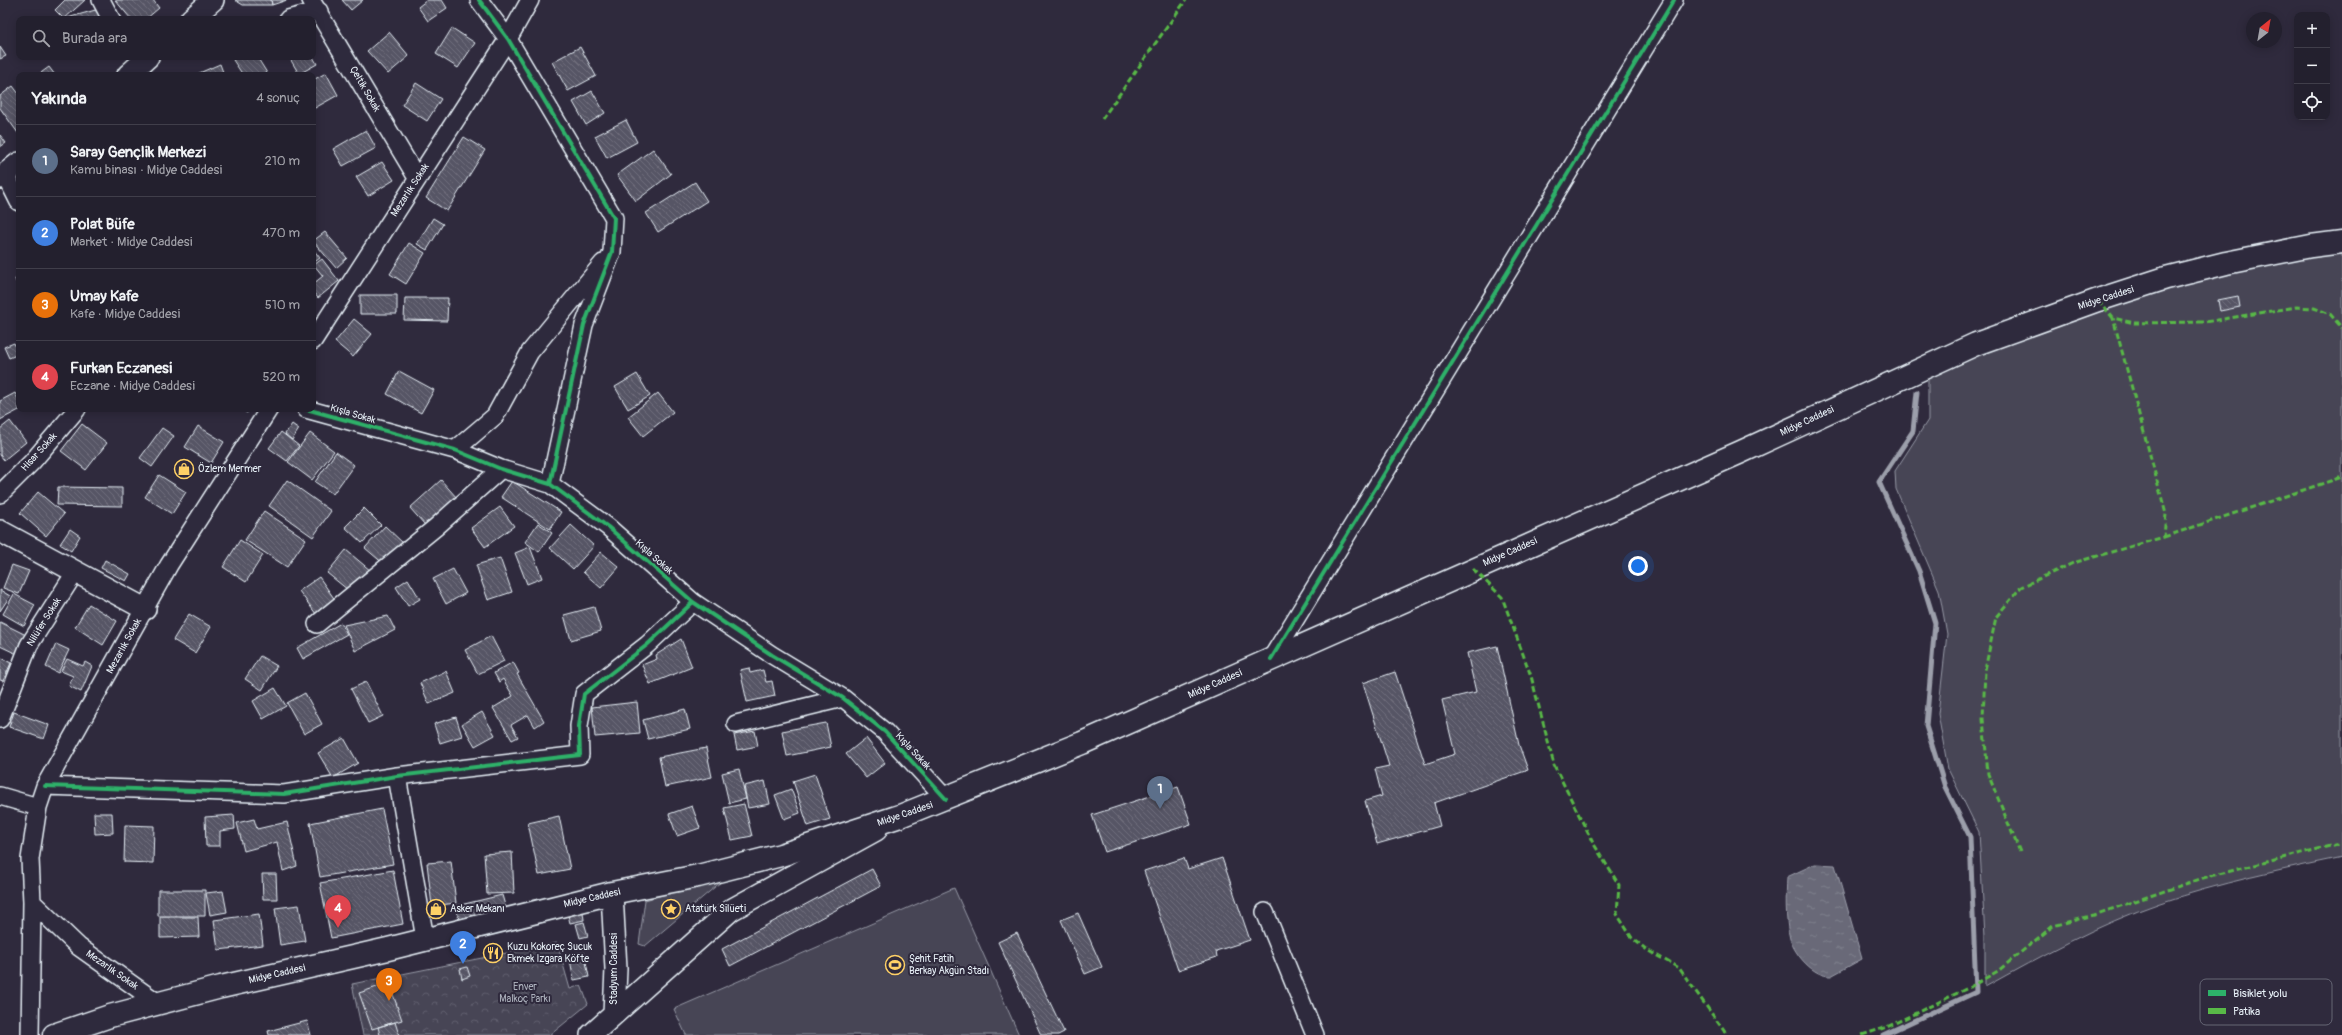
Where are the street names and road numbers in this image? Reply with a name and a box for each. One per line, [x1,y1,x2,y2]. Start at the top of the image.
street label: Çeltik Sokak [347,64,383,115]
street label: Mezarlık Sokak [388,160,432,219]
street label: Midye Caddesi [2077,283,2135,313]
street label: Kışla Sokak [329,402,378,426]
street label: Midye Caddesi [1778,403,1836,439]
street label: Hisar Sokak [19,430,60,474]
street label: Midye Caddesi [1481,535,1539,569]
street label: Kışla Sokak [633,537,676,578]
street label: Nilüfer Sokak [24,595,64,648]
street label: Mezarlık Sokak [104,616,144,676]
street label: Midye Caddesi [1186,667,1244,701]
street label: Kışla Sokak [893,730,934,773]
street label: Midye Caddesi [876,799,934,829]
street label: Midye Caddesi [562,886,622,910]
street label: Stadyum Caddesi [608,933,620,1005]
street label: Mezarlık Sokak [84,948,141,993]
street label: Midye Caddesi [247,962,307,986]

